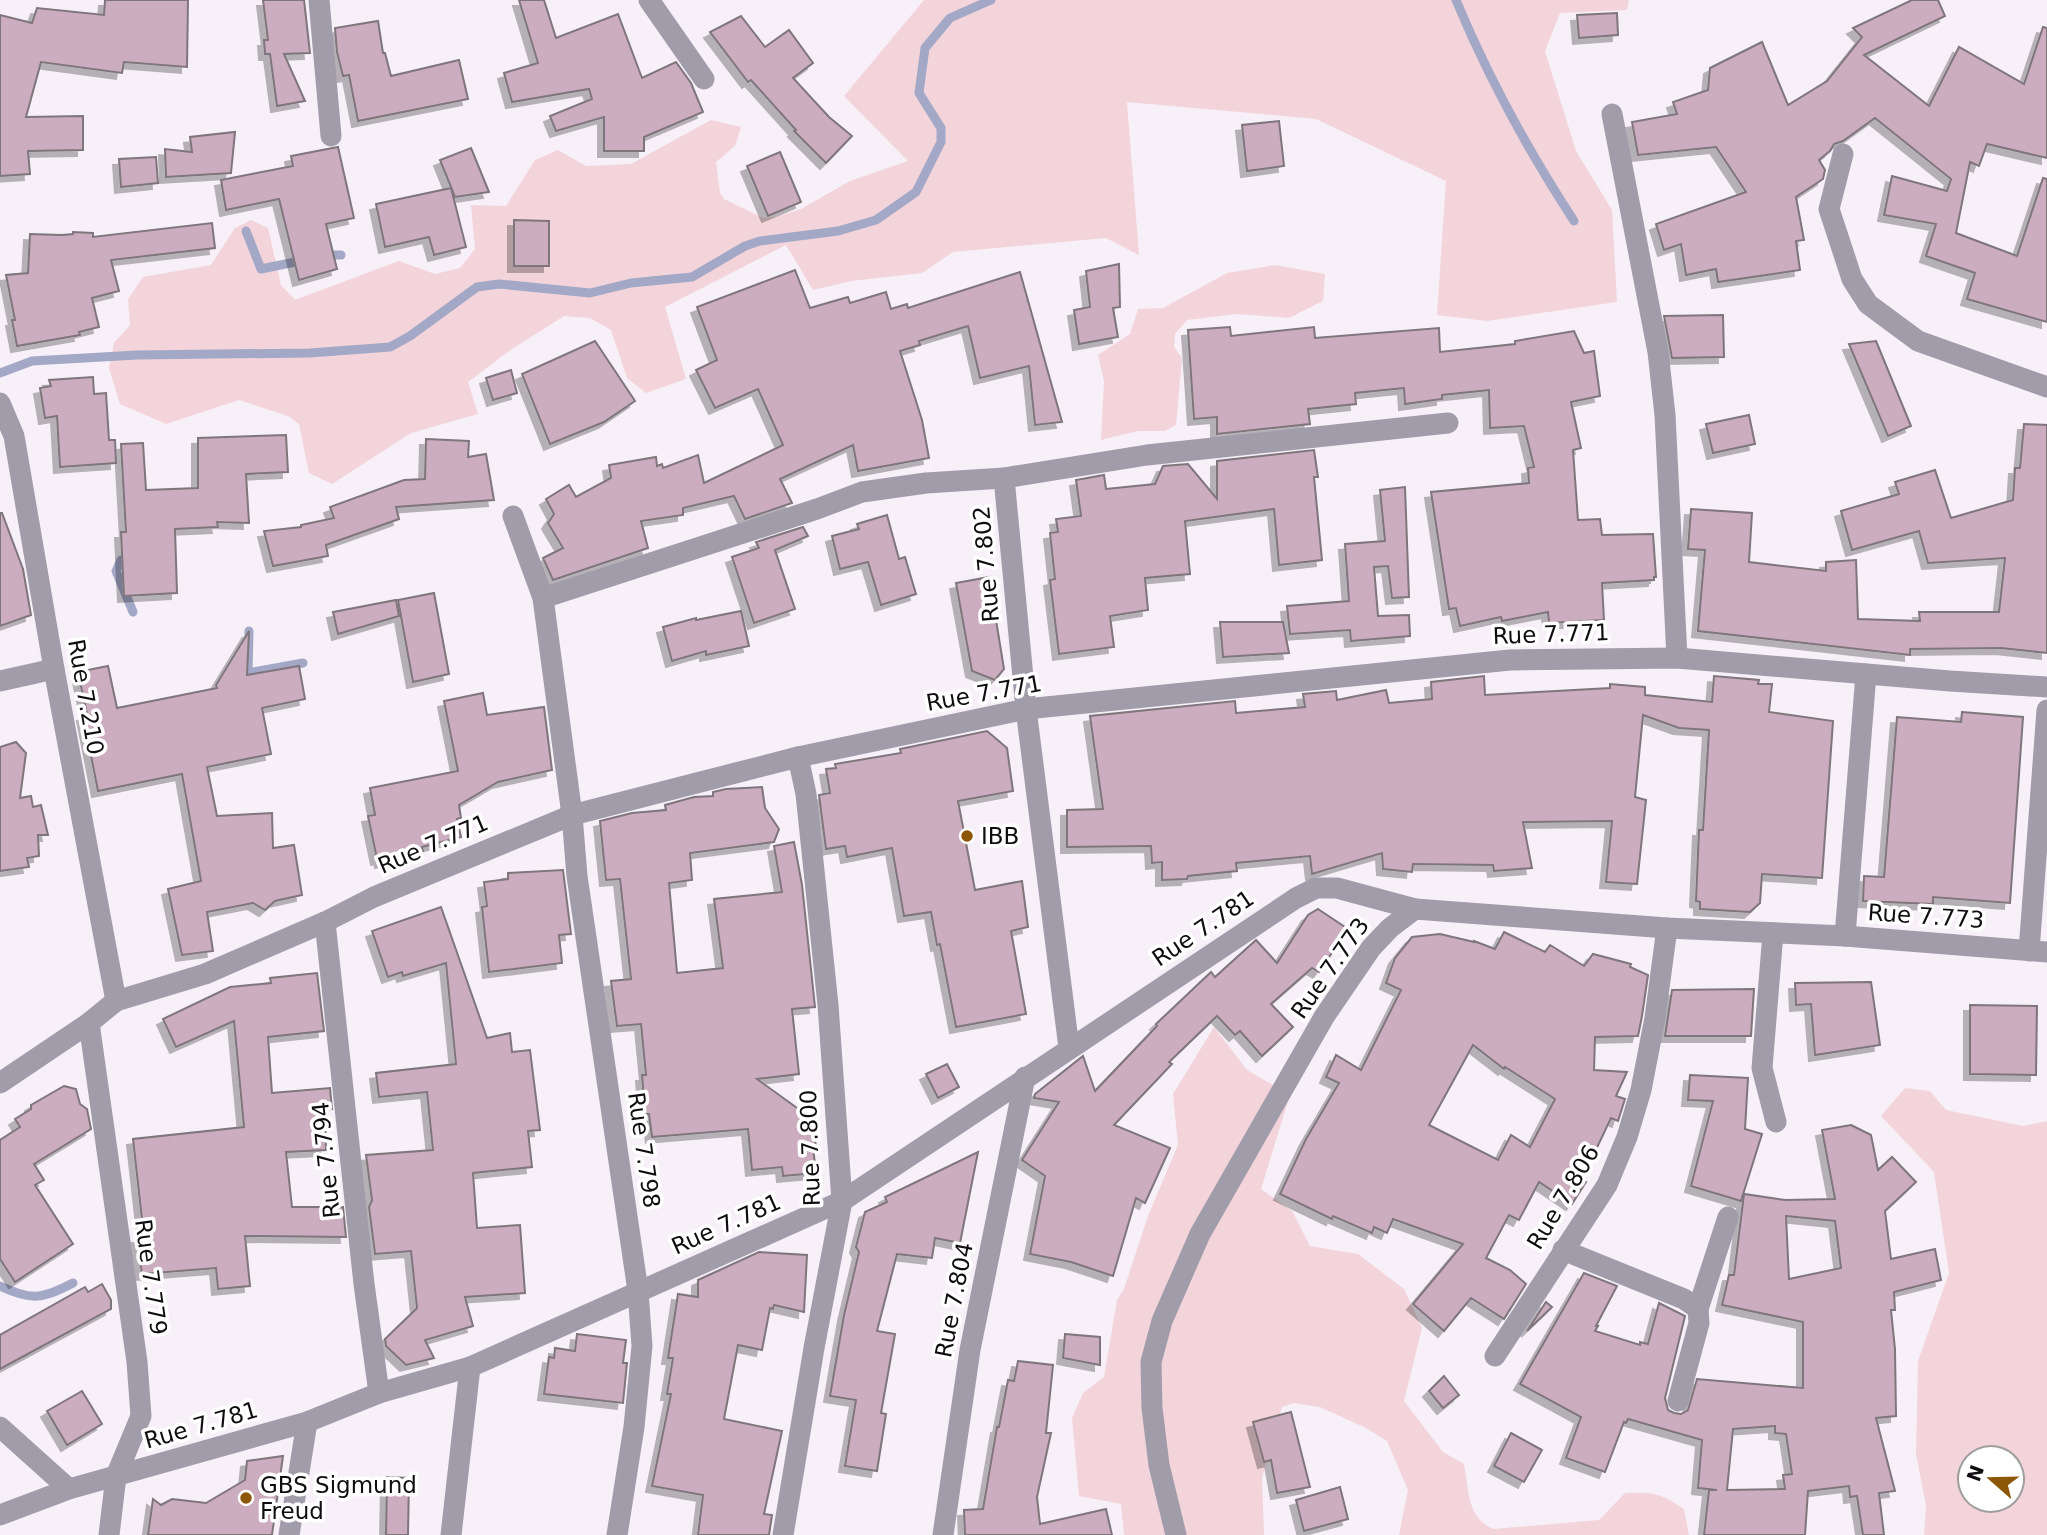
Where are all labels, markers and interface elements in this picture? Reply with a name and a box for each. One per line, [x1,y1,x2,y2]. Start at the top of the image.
street label: Rue 7.802 [968,505,1004,623]
street label: Rue 7.771 [1492,619,1610,649]
street label: Rue 7.210 [63,637,109,757]
street label: Rue 7.771 [924,670,1044,716]
street label: Rue 7.771 [374,809,492,879]
place label: IBB [981,823,1019,849]
marker: IBB [959,828,975,844]
street label: Rue 7.781 [1147,885,1259,971]
street label: Rue 7.773 [1867,899,1985,933]
street label: Rue 7.773 [1286,913,1374,1023]
street label: Rue 7.800 [795,1089,825,1207]
street label: Rue 7.798 [623,1090,665,1210]
street label: Rue 7.794 [307,1101,345,1219]
street label: Rue 7.806 [1522,1140,1604,1254]
street label: Rue 7.781 [667,1188,785,1260]
street label: Rue 7.779 [130,1217,172,1337]
street label: Rue 7.804 [930,1240,978,1360]
street label: Rue 7.781 [141,1396,261,1454]
north arrow [1956,1444,2026,1514]
text: N [1962,1462,1988,1484]
place label: GBS Sigmund Freud [260,1472,417,1524]
marker: GBS Sigmund Freud [238,1490,254,1506]

